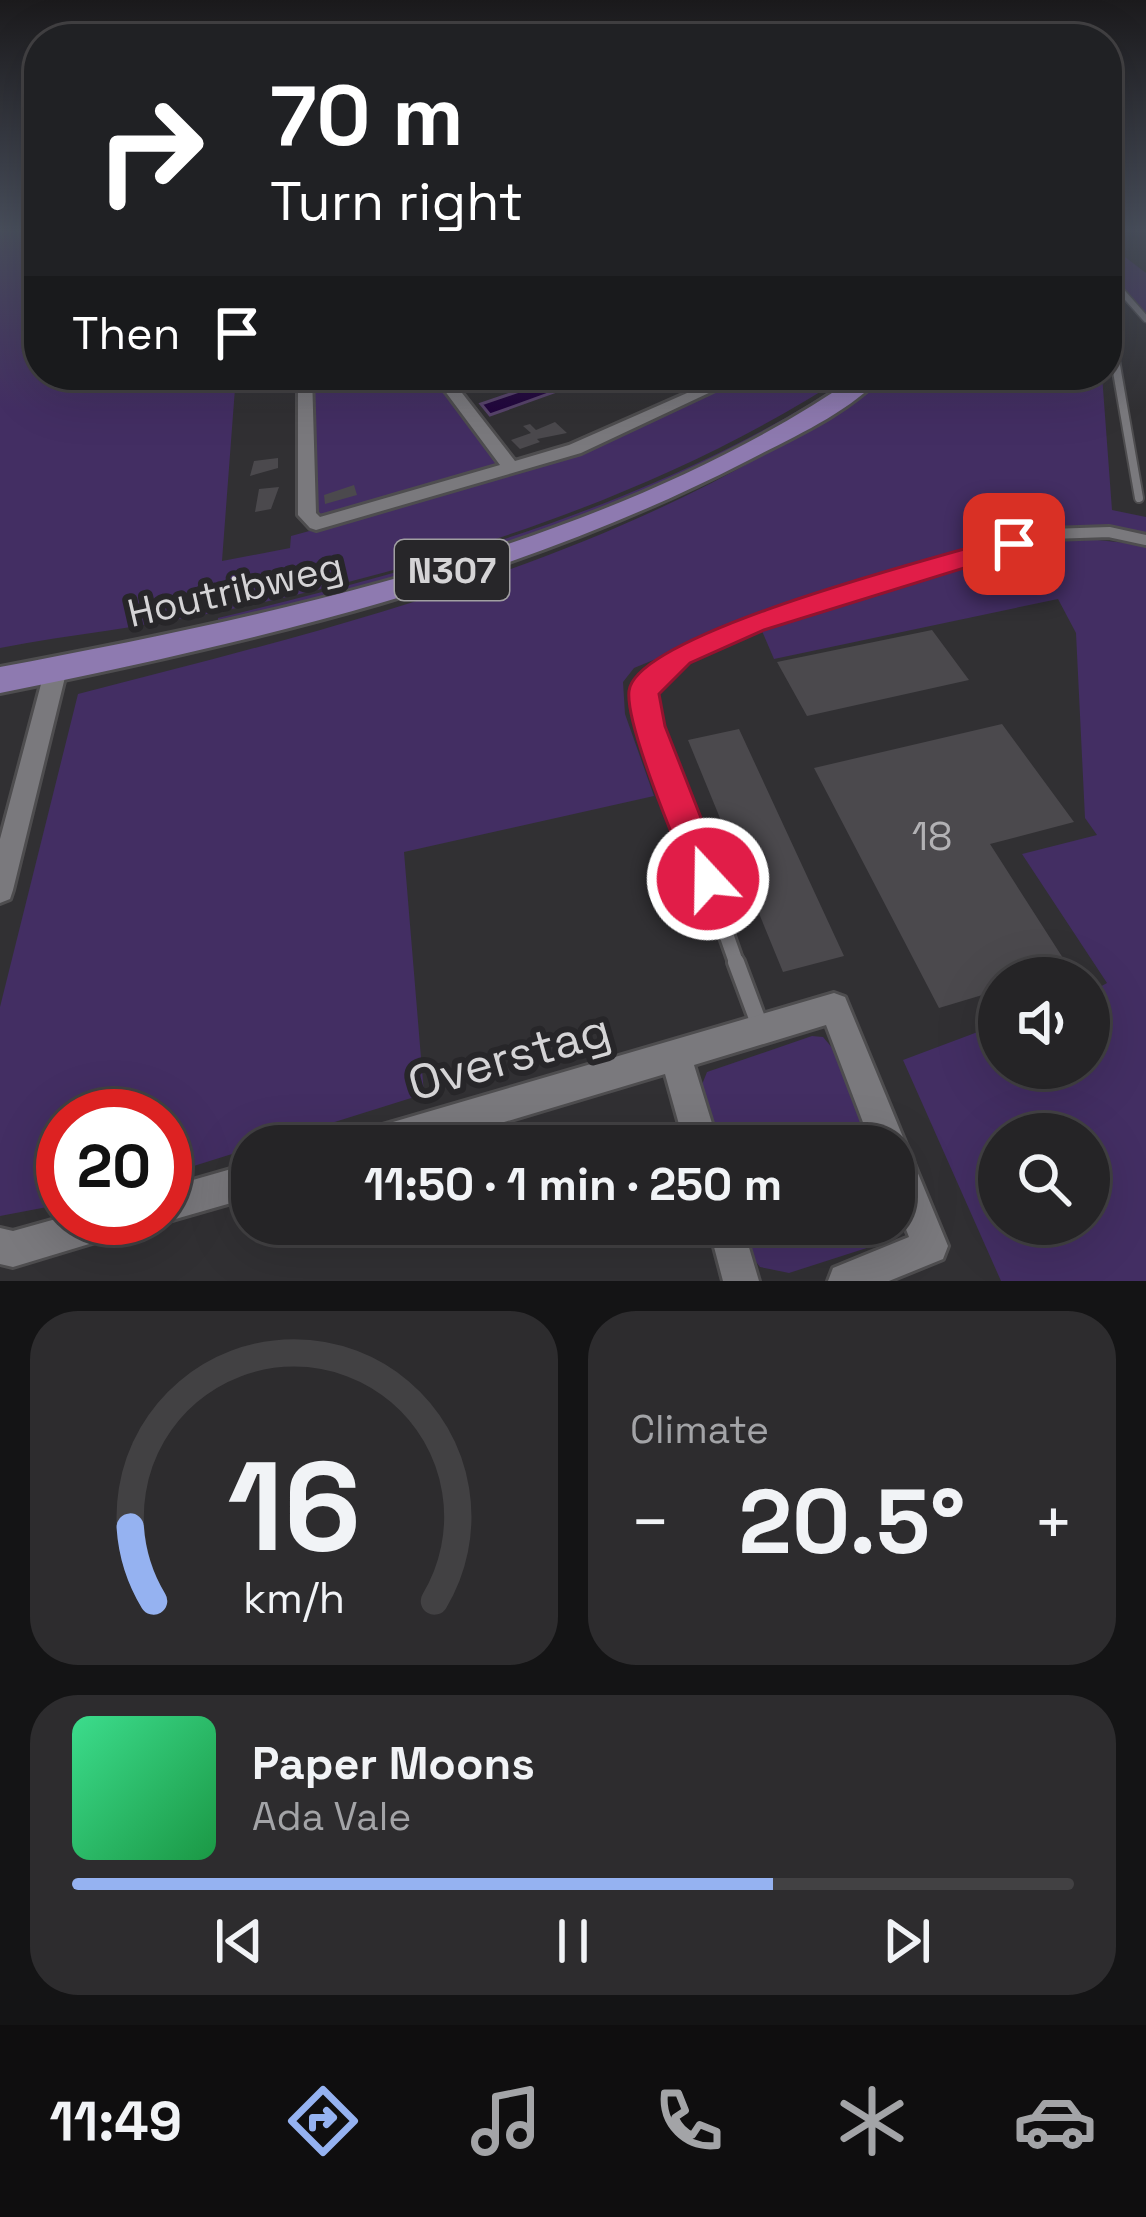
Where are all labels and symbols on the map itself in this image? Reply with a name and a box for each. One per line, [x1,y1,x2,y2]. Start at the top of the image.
pin [963,493,1065,595]
road number: N307 [395,540,509,600]
street label: Houtribweg [123,541,348,638]
house number: 18 [912,812,952,861]
position arrow [645,816,771,942]
street label: Overstag [401,999,617,1114]
speed limit sign: 20 [36,1089,192,1245]

